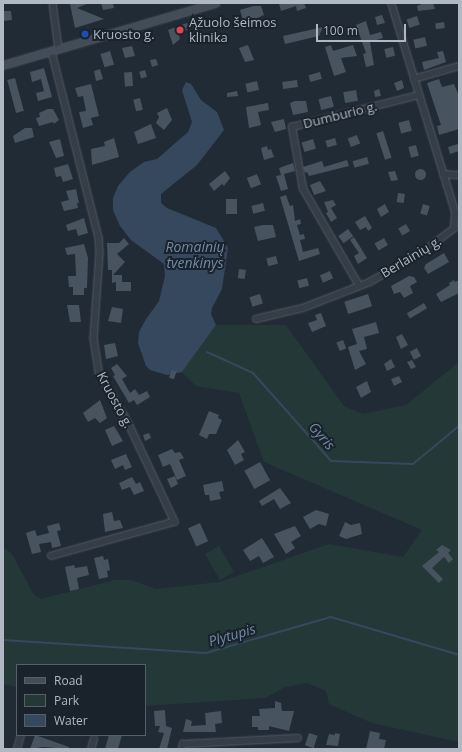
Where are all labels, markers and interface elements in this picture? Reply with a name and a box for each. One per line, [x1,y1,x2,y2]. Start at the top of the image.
place label: Ąžuolo šeimos klinika [189,15,276,46]
scale bar [318,16,408,42]
text: 100 m [323,22,358,39]
marker: Ąžuolo šeimos klinika [174,24,186,36]
place label: Kruosto g. [93,26,155,42]
marker: Kruosto g. [80,29,90,39]
street label: Dumburio g. [301,98,379,132]
street label: Berlainių g. [378,233,444,281]
water label: Romainių tvenkinys [165,239,225,272]
street label: Kruosto g. [94,369,136,431]
water label: Gyris [305,419,339,453]
water label: Plytupis [206,620,258,650]
legend [16,664,146,736]
text: Road [54,672,83,689]
text: Park [54,692,79,709]
text: Water [54,712,88,729]

